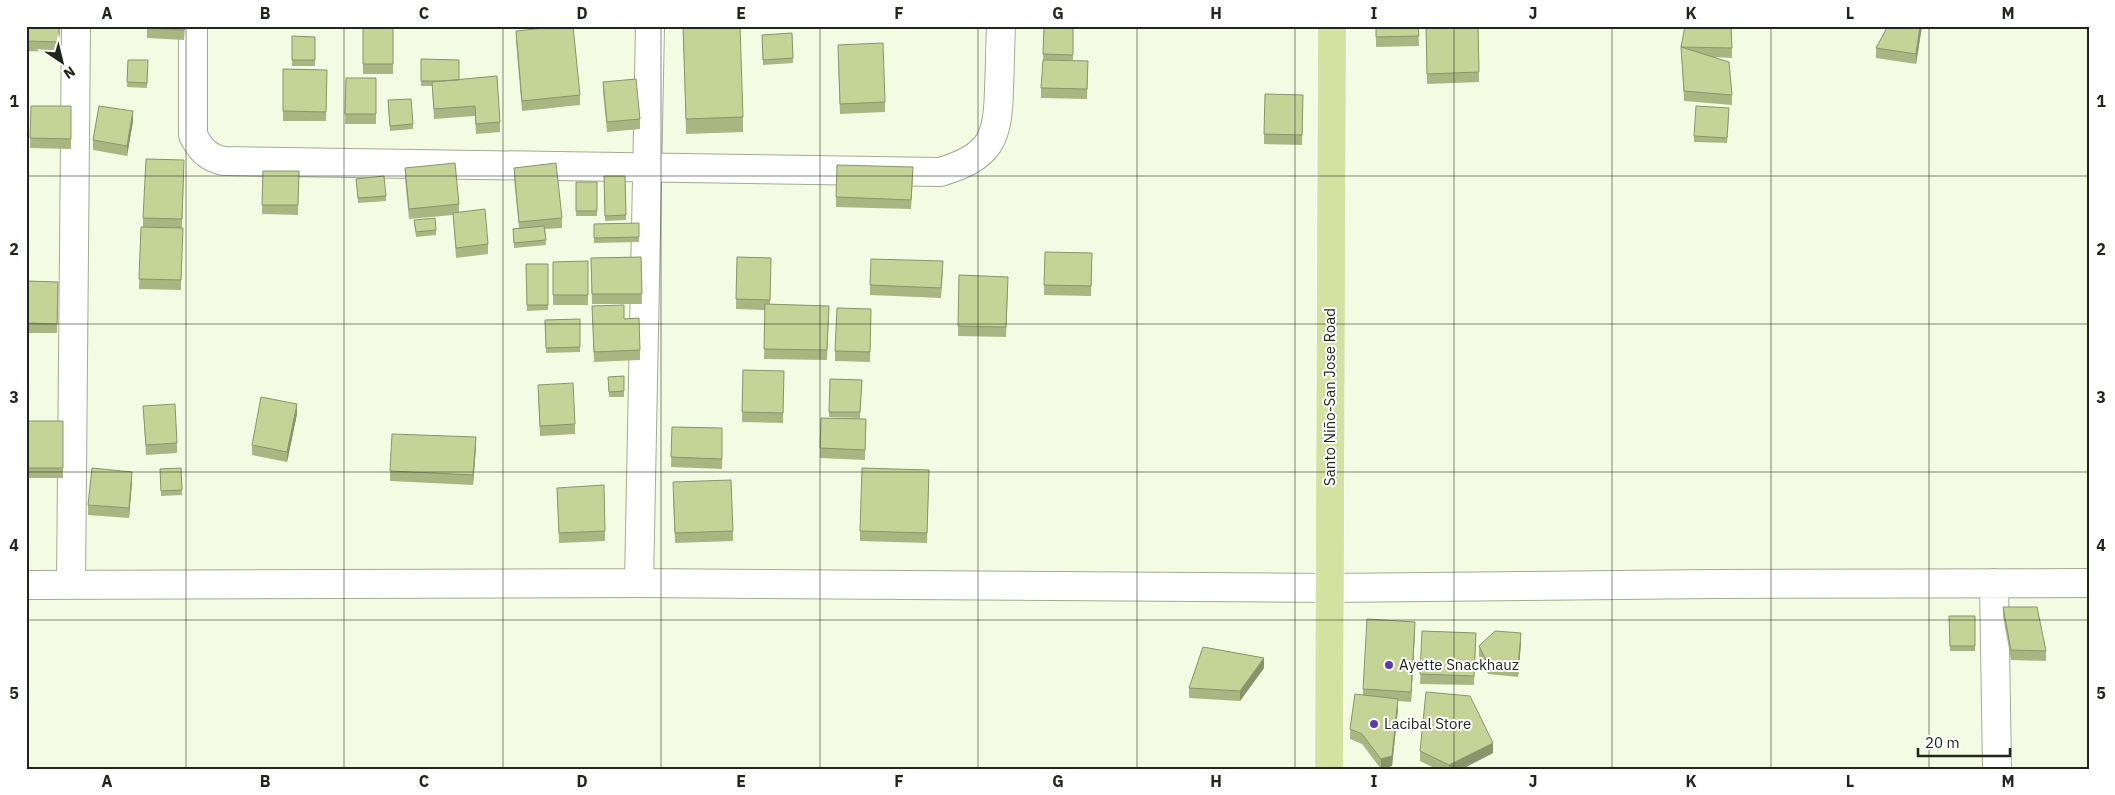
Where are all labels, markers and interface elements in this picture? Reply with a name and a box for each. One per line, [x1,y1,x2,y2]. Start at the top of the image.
text: A [102,3,113,23]
text: B [260,3,271,23]
text: C [419,3,429,23]
text: D [576,3,588,23]
text: E [736,3,746,23]
text: F [894,3,904,23]
text: G [1052,3,1064,23]
text: H [1210,3,1222,23]
text: I [1371,3,1378,23]
text: J [1529,3,1537,23]
text: K [1685,3,1697,23]
text: L [1846,3,1854,23]
text: M [2001,3,2015,23]
north arrow [38,38,88,88]
text: N [60,62,79,83]
text: 1 [9,91,19,111]
text: 1 [2096,91,2106,111]
text: 2 [9,239,19,259]
text: 2 [2096,239,2106,259]
street label: Santo Niño-San Jose Road [1320,308,1339,486]
text: 3 [9,387,19,407]
text: 3 [2096,387,2106,407]
text: 4 [9,535,19,555]
text: 4 [2096,535,2106,555]
place label: Ayette Snackhauz [1399,655,1519,674]
marker: Ayette Snackhauz [1383,659,1395,671]
text: 5 [9,683,19,703]
text: 5 [2096,683,2106,703]
place label: Lacibal Store [1384,714,1471,733]
marker: Lacibal Store [1368,718,1380,730]
scale bar [1918,725,2010,757]
text: 20 m [1925,733,1960,752]
text: A [102,771,113,791]
text: B [260,771,271,791]
text: C [419,771,429,791]
text: D [576,771,588,791]
text: E [736,771,746,791]
text: F [894,771,904,791]
text: G [1052,771,1064,791]
text: H [1210,771,1222,791]
text: I [1371,771,1378,791]
text: J [1529,771,1537,791]
text: K [1685,771,1697,791]
text: L [1846,771,1854,791]
text: M [2001,771,2015,791]

